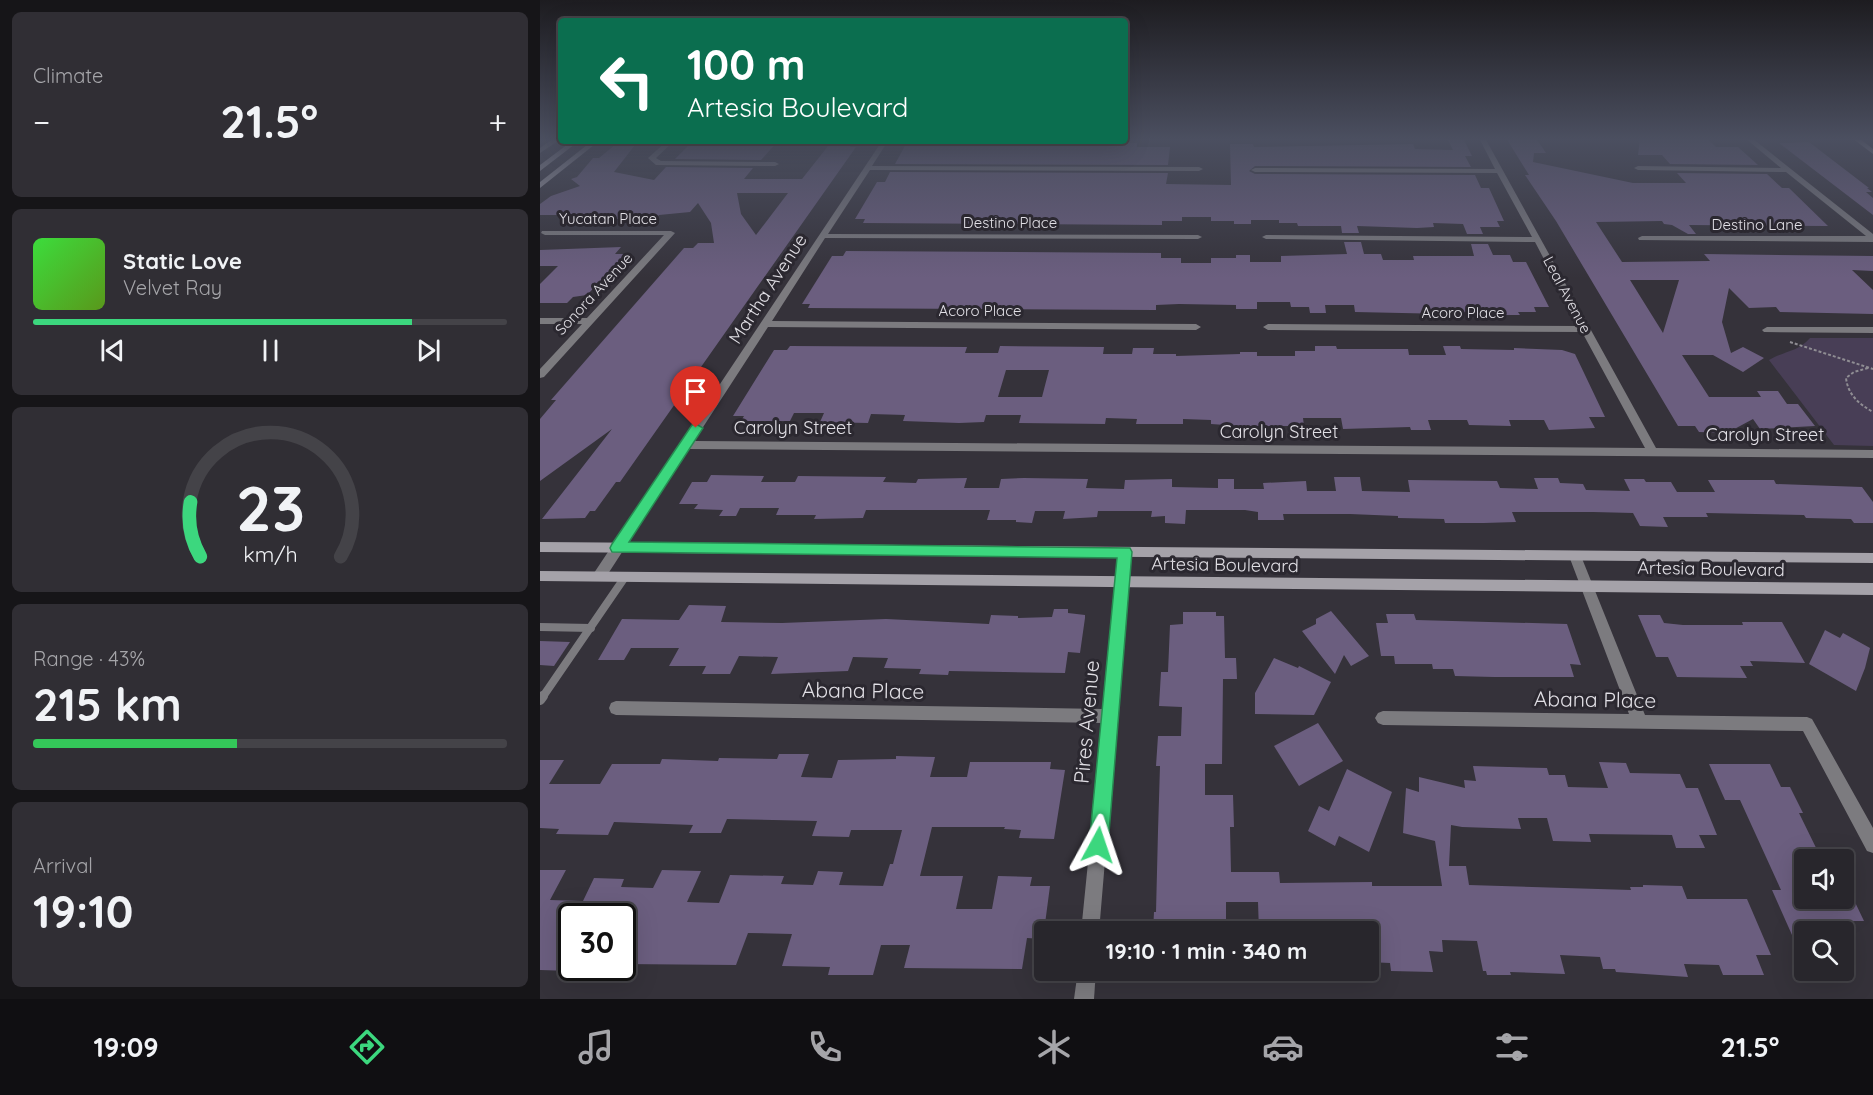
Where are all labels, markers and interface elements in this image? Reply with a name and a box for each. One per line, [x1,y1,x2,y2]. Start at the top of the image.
text: 100 m [687,38,805,91]
icon: left [588,42,666,120]
text: Climate [33,63,103,88]
text: Artesia Boulevard [687,90,908,124]
text: 21.5° [220,93,318,149]
text: − [33,101,50,142]
text: + [488,101,507,142]
street label: Yucatan Place [559,209,657,228]
street label: Destino Place [963,213,1057,232]
street label: Destino Lane [1712,215,1802,234]
street label: Martha Avenue [724,229,812,348]
text: Static Love [123,247,242,275]
street label: Sonora Avenue [551,249,636,339]
street label: Leal Avenue [1539,253,1596,337]
text: Velvet Ray [123,275,222,300]
street label: Acoro Place [939,301,1021,320]
street label: Acoro Place [1422,303,1504,322]
icon: previous [96,334,129,367]
icon: pause [254,334,287,367]
icon: next [412,334,445,367]
pin [670,366,721,428]
icon: arrive [679,375,712,408]
street label: Carolyn Street [734,416,852,439]
street label: Carolyn Street [1220,420,1338,443]
street label: Carolyn Street [1706,423,1824,446]
text: 23 [235,469,305,547]
text: km/h [243,541,297,567]
street label: Artesia Boulevard [1151,552,1299,577]
street label: Artesia Boulevard [1637,556,1785,581]
text: Range · 43% [33,646,145,671]
street label: Pires Avenue [1068,659,1104,785]
text: 215 km [33,676,182,732]
street label: Abana Place [802,676,924,704]
street label: Abana Place [1534,685,1656,713]
position arrow [1066,813,1130,877]
map controls [1794,849,1854,981]
button: sound [1794,849,1854,909]
text: Arrival [33,853,93,878]
text: 19:10 [33,883,134,939]
speed limit sign: 30 [558,903,636,981]
button: search [1794,921,1854,981]
text: 19:10 · 1 min · 340 m [1106,937,1307,965]
icon: directions [346,1026,388,1068]
icon: music [575,1026,617,1068]
icon: phone [804,1026,846,1068]
icon: climate [1033,1026,1075,1068]
icon: car [1262,1026,1304,1068]
icon: filters [1491,1026,1533,1068]
text: 19:09 [94,1030,159,1064]
text: 21.5° [1721,1030,1779,1064]

